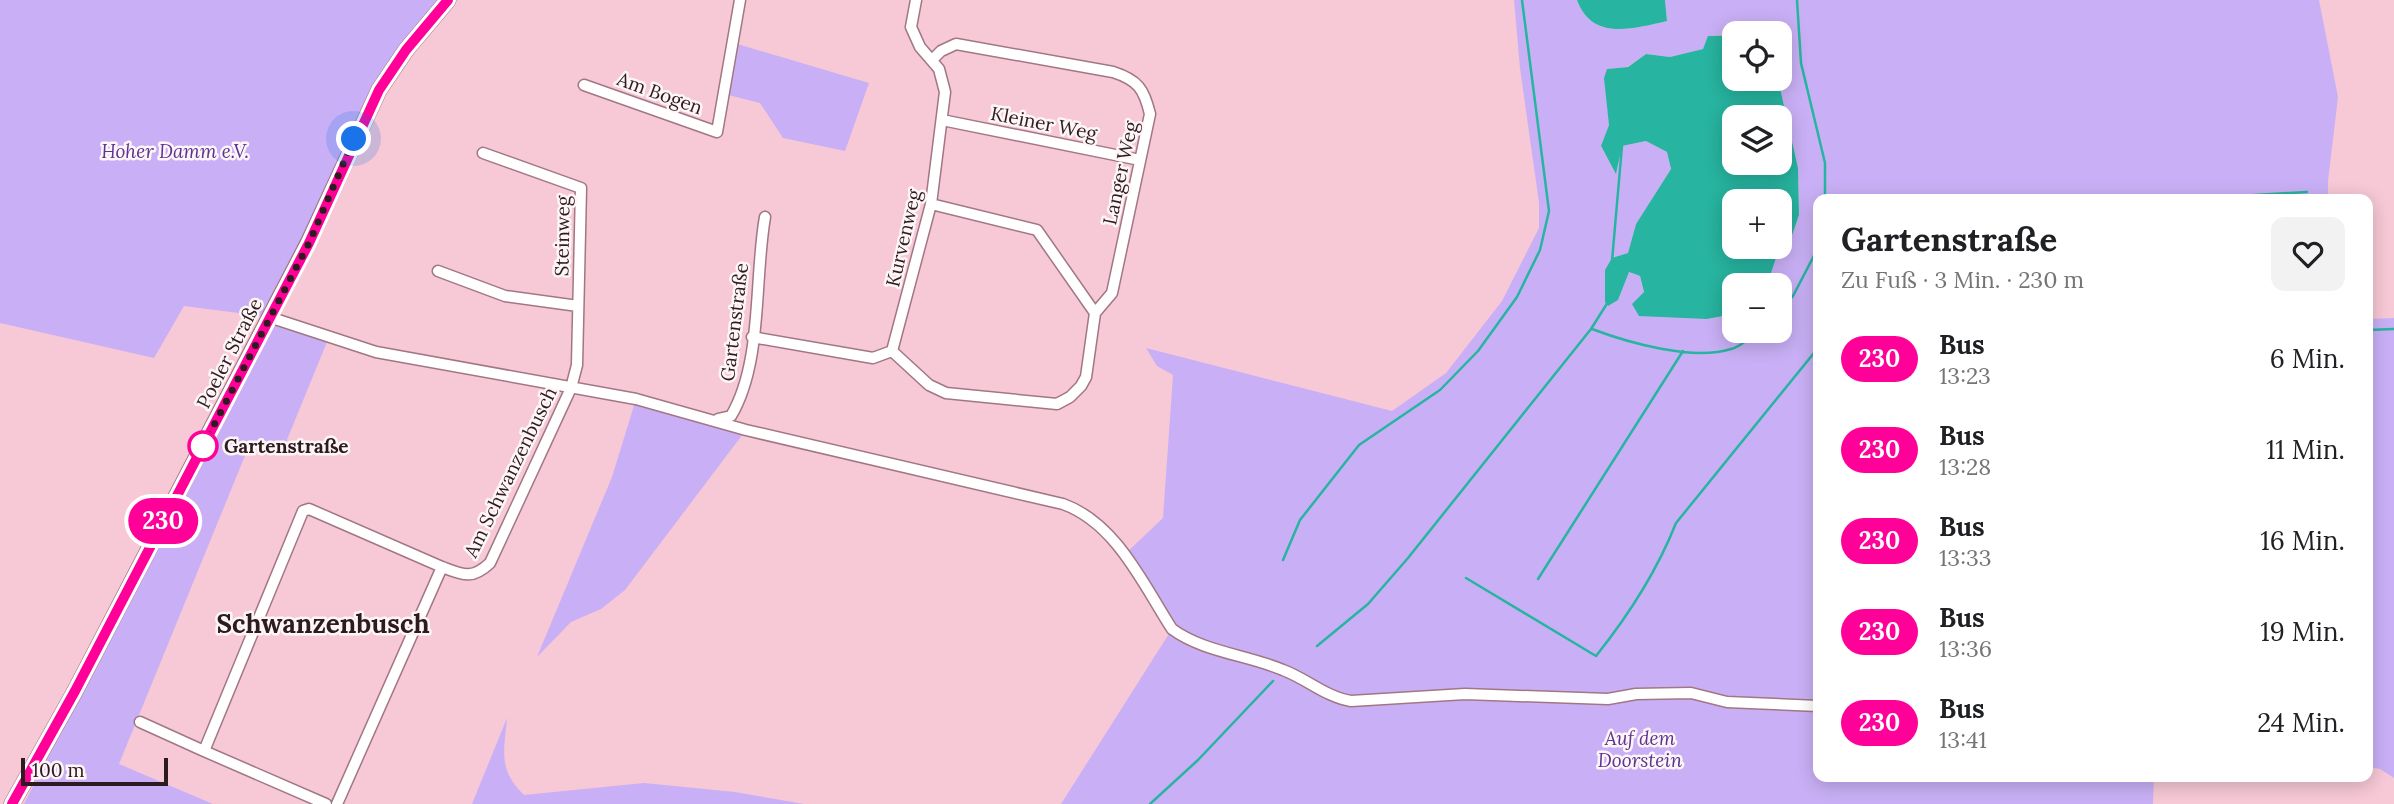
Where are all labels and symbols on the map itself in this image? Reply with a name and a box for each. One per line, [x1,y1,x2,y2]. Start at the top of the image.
street label: Am Bogen [613,66,706,120]
street label: Kleiner Weg [989,101,1100,145]
street label: Langer Weg [1097,118,1143,227]
your location [336,121,371,156]
park label: Hoher Damm e.V. [101,139,249,163]
street label: Kurvenweg [880,186,926,289]
street label: Steinweg [549,195,575,277]
street label: Gartenstraße [715,261,753,383]
street label: Poeler Straße [191,294,267,412]
street label: Am Schwanzenbusch [458,383,562,562]
marker: Gartenstraße [188,431,218,461]
place label: Gartenstraße [224,434,349,458]
line badge: 230 [123,498,203,544]
district label: Schwanzenbusch [216,607,430,640]
park label: Auf dem Doorstein [1598,726,1682,772]
scale bar [21,755,168,787]

